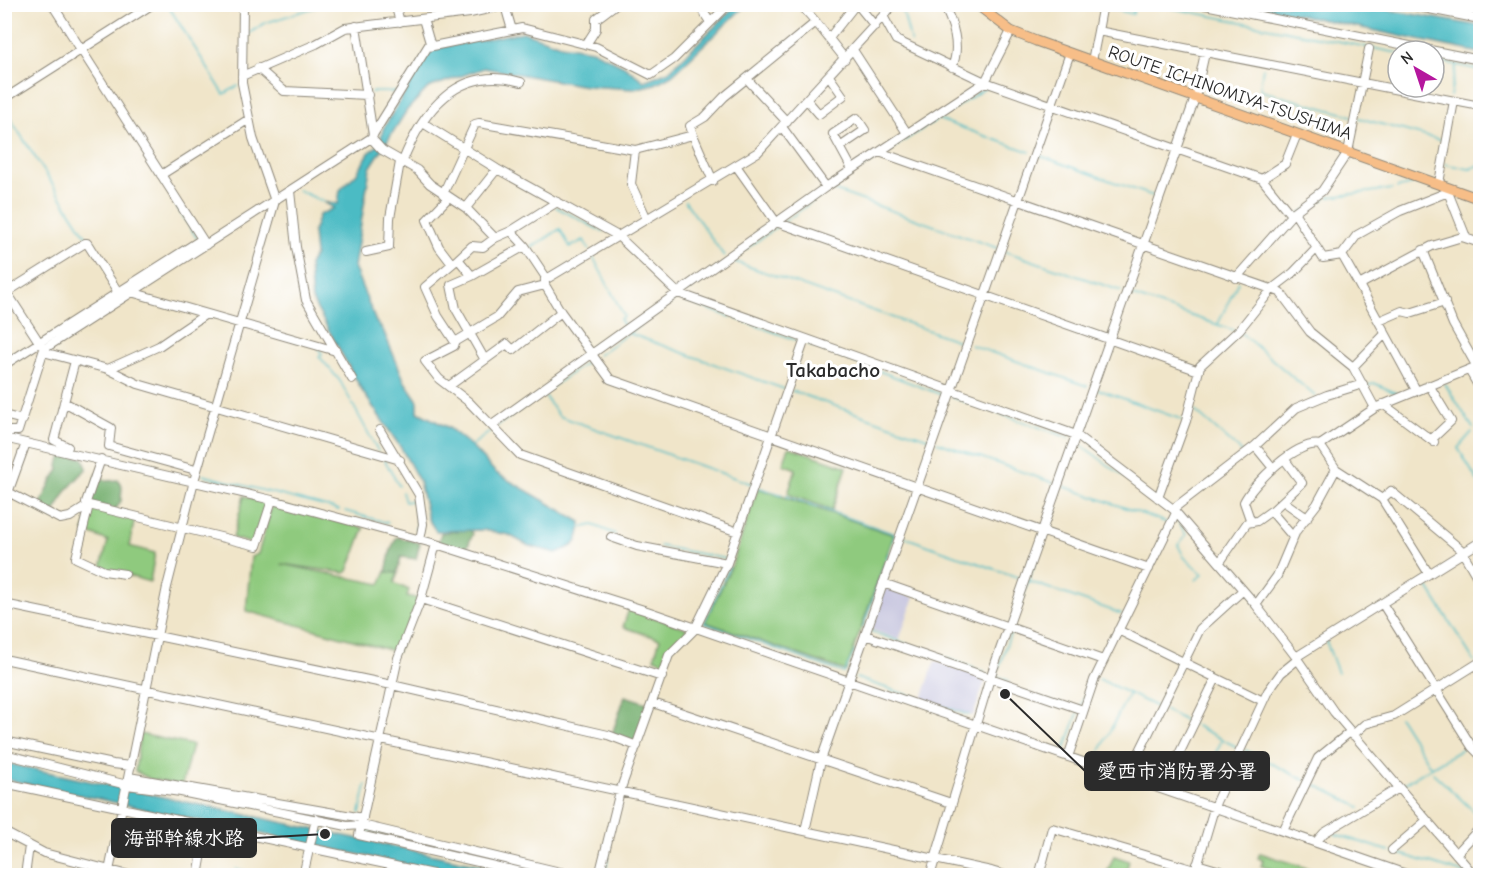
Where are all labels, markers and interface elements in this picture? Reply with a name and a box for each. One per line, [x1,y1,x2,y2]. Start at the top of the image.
north arrow [1386,39,1446,99]
street label: ROUTE ICHINOMIYA-TSUSHIMA [1105,41,1355,145]
text: N [1397,48,1417,68]
district label: Takabacho [786,358,880,382]
callout: 愛西市消防署分署 [1085,752,1269,790]
text: 愛西市消防署分署 [1097,760,1257,783]
callout: 海部幹線水路 [112,819,256,857]
text: 海部幹線水路 [124,827,245,850]

